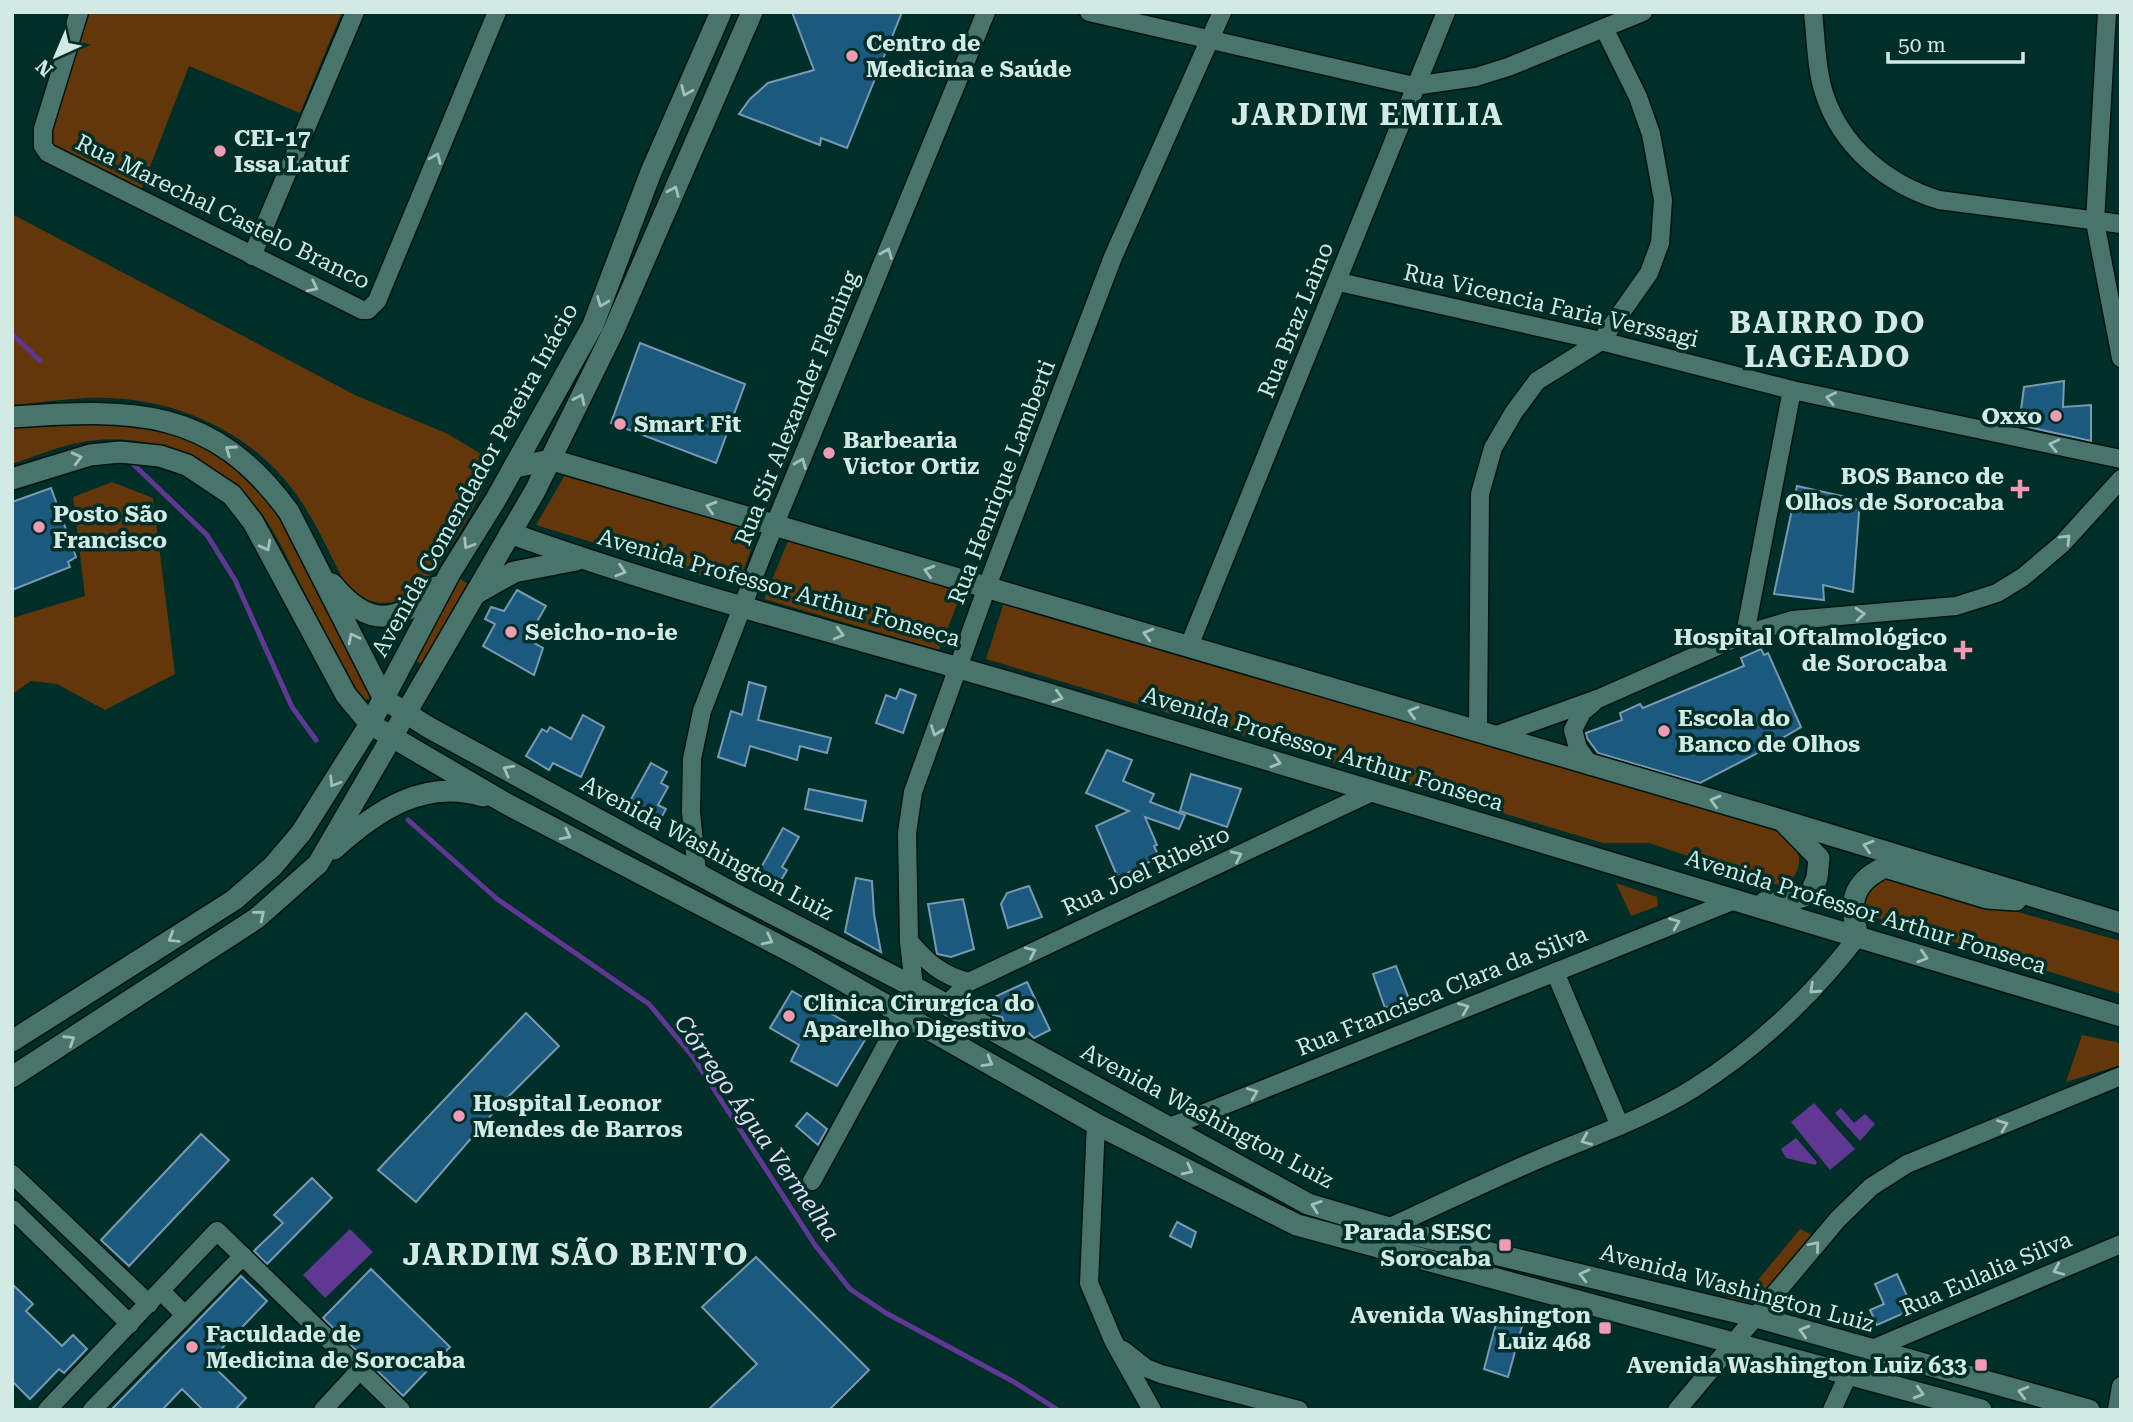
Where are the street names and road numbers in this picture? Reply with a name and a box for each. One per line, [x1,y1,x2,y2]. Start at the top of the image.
street label: Rua Marechal Castelo Branco [71,129,375,295]
street label: Rua Braz Laino [1253,238,1339,402]
street label: Rua Vicencia Faria Verssagi [1401,259,1701,353]
street label: Rua Sir Alexander Fleming [729,267,865,549]
street label: Avenida Comendador Pereira Inácio [366,299,584,661]
street label: Rua Henrique Lamberti [943,356,1061,608]
street label: Avenida Professor Arthur Fonseca [595,523,964,653]
street label: Avenida Professor Arthur Fonseca [1139,681,1507,817]
street label: Avenida Washington Luiz [576,770,838,926]
street label: Rua Joel Ribeiro [1058,820,1234,922]
street label: Avenida Professor Arthur Fonseca [1682,844,2050,980]
street label: Rua Francisca Clara da Silva [1293,920,1592,1062]
street label: Avenida Washington Luiz [1076,1038,1338,1194]
street label: Rua Eulalia Silva [1896,1226,2076,1322]
street label: Avenida Washington Luiz [1597,1238,1877,1338]

